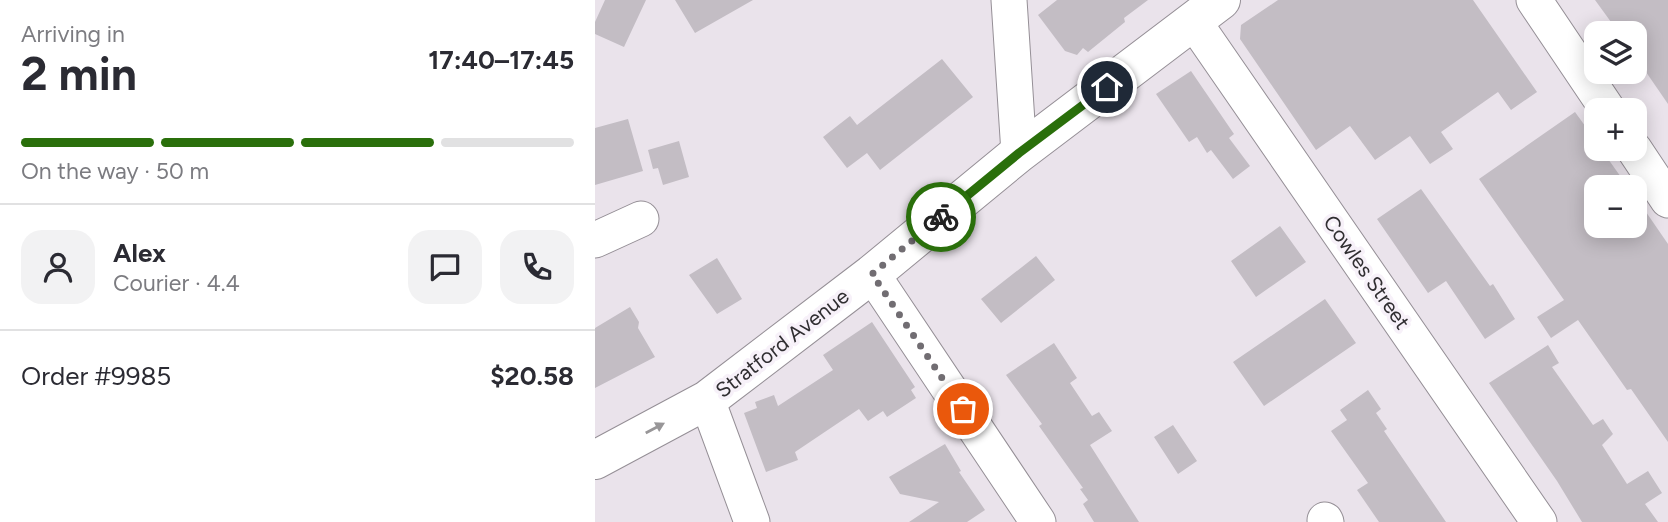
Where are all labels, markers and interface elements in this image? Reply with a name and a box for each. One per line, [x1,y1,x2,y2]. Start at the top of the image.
text: Arriving in [21,20,125,48]
map controls [1584,21,1647,238]
button: layers [1584,21,1647,84]
text: 17:40–17:45 [428,44,574,76]
text: 2 min [21,46,137,102]
pin [1077,57,1137,117]
icon: home [1088,68,1126,106]
button: + [1584,98,1647,161]
text: On the way · 50 m [21,157,209,185]
button: − [1584,175,1647,238]
courier [906,182,976,252]
icon: bike [922,198,960,236]
street label: Cowles Street [1319,210,1416,334]
button: person [21,230,95,304]
button: chat [408,230,482,304]
button: phone [500,230,574,304]
text: Alex [113,237,166,269]
text: Courier · 4.4 [113,269,240,297]
street label: Stratford Avenue [710,283,854,403]
text: Order #9985 [21,360,171,392]
text: $20.58 [490,360,574,392]
pin [933,379,993,439]
icon: bag [944,390,982,428]
one-way arrow [645,422,665,434]

